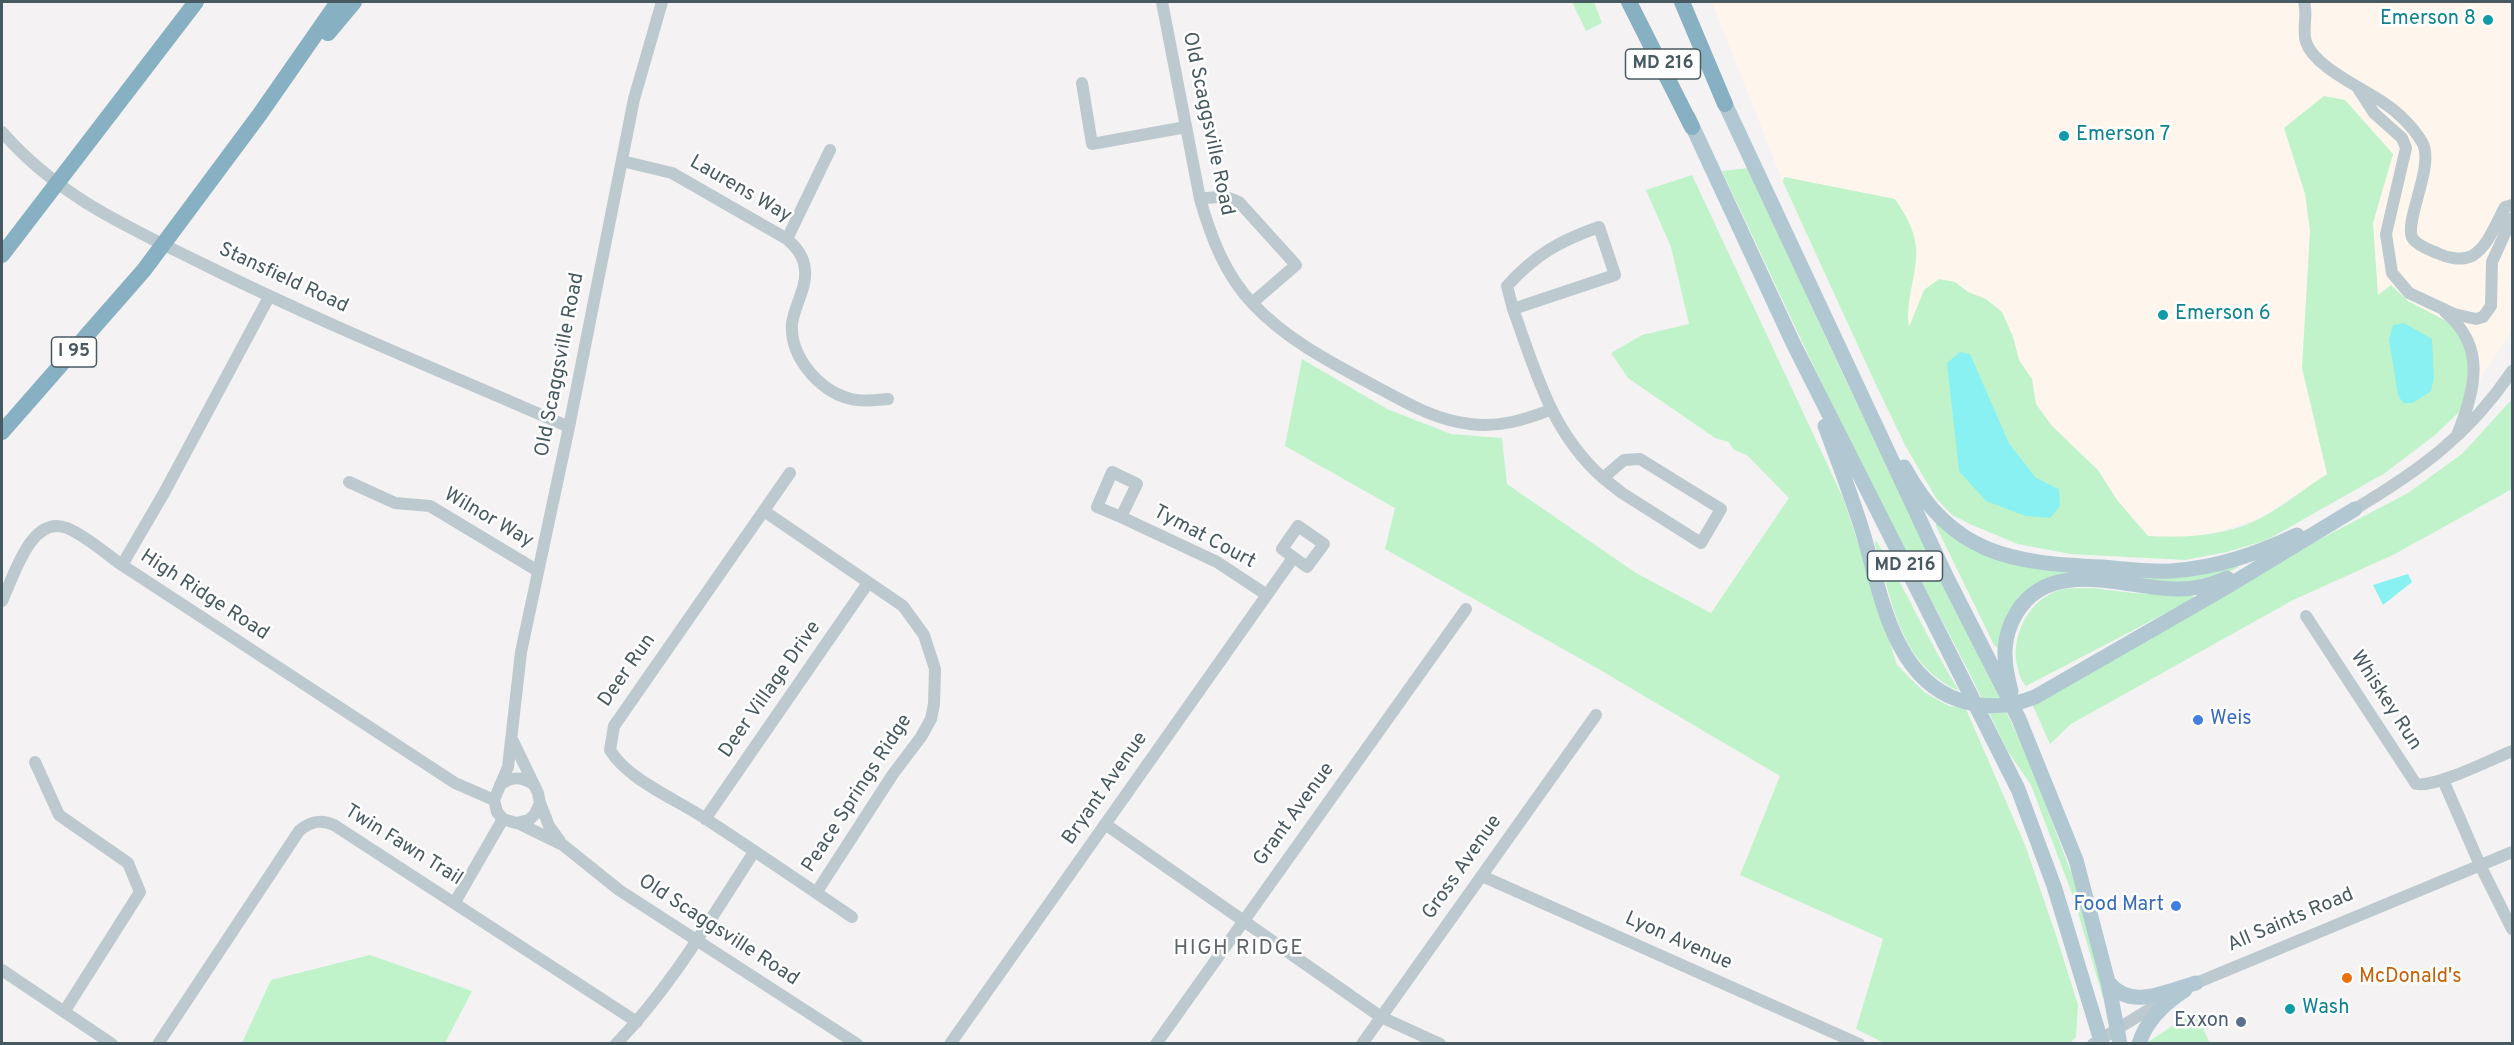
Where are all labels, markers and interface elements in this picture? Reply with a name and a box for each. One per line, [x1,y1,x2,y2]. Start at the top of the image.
place label: Emerson 8 [2380,8,2476,32]
marker: Emerson 8 [2481,13,2495,27]
street label: Old Scaggsville Road [1176,30,1238,218]
road number: MD 216 [1626,49,1700,79]
place label: Emerson 7 [2076,124,2170,148]
marker: Emerson 7 [2057,129,2071,143]
street label: Laurens Way [685,151,795,229]
street label: Stansfield Road [214,238,352,320]
street label: Old Scaggsville Road [531,271,591,459]
place label: Emerson 6 [2175,303,2271,327]
marker: Emerson 6 [2156,308,2170,322]
road number: I 95 [52,337,97,367]
street label: Wilnor Way [439,484,537,554]
street label: Tymat Court [1149,501,1259,575]
street label: High Ridge Road [135,545,273,647]
road number: MD 216 [1868,551,1942,581]
street label: Deer Village Drive [715,617,827,763]
street label: Deer Run [594,630,662,712]
street label: Whiskey Run [2344,647,2426,755]
place label: Weis [2210,708,2252,732]
street label: Peace Springs Ridge [798,710,918,878]
marker: Weis [2191,713,2205,727]
street label: Bryant Avenue [1058,728,1154,850]
street label: Grant Avenue [1249,759,1341,871]
street label: Twin Fawn Trail [340,800,466,892]
street label: Gross Avenue [1418,811,1508,925]
street label: Old Scaggsville Road [633,870,803,992]
street label: All Saints Road [2224,884,2358,958]
place label: Food Mart [2074,894,2164,918]
marker: Food Mart [2169,899,2183,913]
street label: Lyon Avenue [1621,908,1735,976]
district label: HIGH RIDGE [1174,937,1304,963]
place label: McDonald's [2359,966,2462,990]
marker: McDonald's [2340,971,2354,985]
place label: Wash [2302,997,2349,1021]
marker: Wash [2283,1002,2297,1016]
place label: Exxon [2174,1010,2229,1034]
marker: Exxon [2234,1015,2248,1029]

